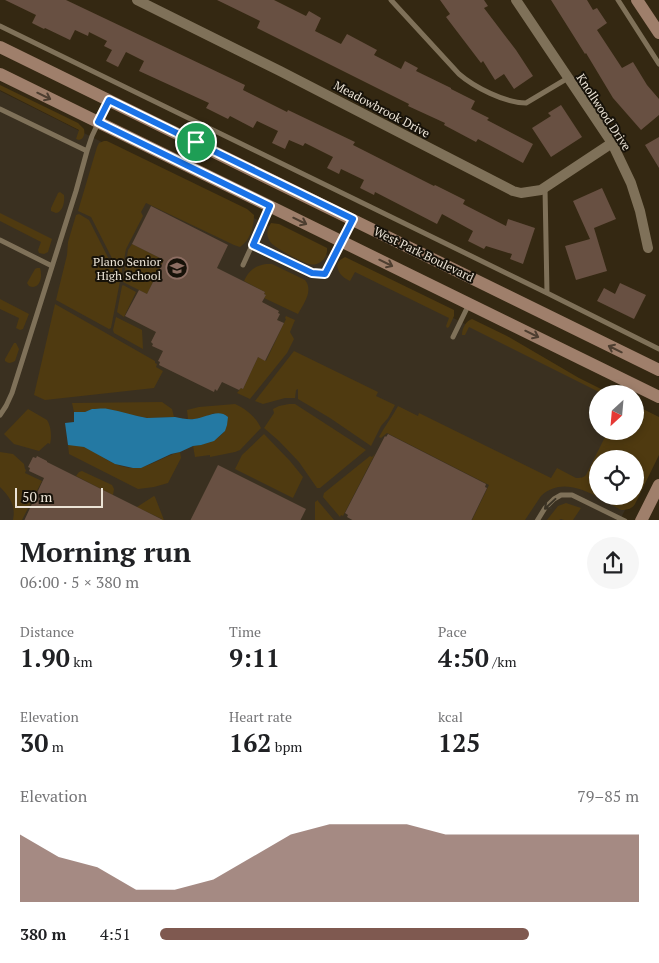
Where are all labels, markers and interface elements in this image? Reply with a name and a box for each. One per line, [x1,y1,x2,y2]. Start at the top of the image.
street label: Knollwood Drive [574,71,634,153]
street label: Meadowbrook Drive [331,77,433,141]
one-way arrow [36,91,51,101]
pin [175,121,217,163]
icon: arrive [182,128,210,156]
one-way arrow [292,217,307,226]
street label: West Park Boulevard [371,223,477,285]
place label: Plano Senior High School [93,254,161,283]
school or university icon: Plano Senior High School [165,256,189,280]
one-way arrow [378,259,393,268]
one-way arrow [524,330,539,339]
one-way arrow [608,343,623,353]
north arrow [589,385,644,440]
map controls [589,385,644,505]
button: locate [589,450,644,505]
scale bar [15,486,102,509]
text: 50 m [22,487,52,506]
one-way arrow [544,498,556,510]
text: Morning run [20,533,191,570]
button: share [587,537,639,589]
text: 06:00 · 5 × 380 m [20,571,139,593]
text: Distance [20,622,74,641]
text: Time [229,622,261,641]
text: Pace [438,622,467,641]
text: 1.90 [20,641,70,674]
text: 9:11 [229,641,280,674]
text: 4:50 [438,641,489,674]
text: km [70,652,93,671]
text: /km [489,652,516,671]
text: Elevation [20,707,79,726]
text: Heart rate [229,707,292,726]
text: kcal [438,707,463,726]
text: 30 [20,726,48,759]
text: 162 [229,726,271,759]
text: 125 [438,726,480,759]
text: m [48,737,64,756]
text: bpm [271,737,302,756]
text: Elevation [20,785,87,807]
text: 79–85 m [577,785,639,807]
text: 380 m [20,923,66,945]
text: 4:51 [100,923,131,945]

